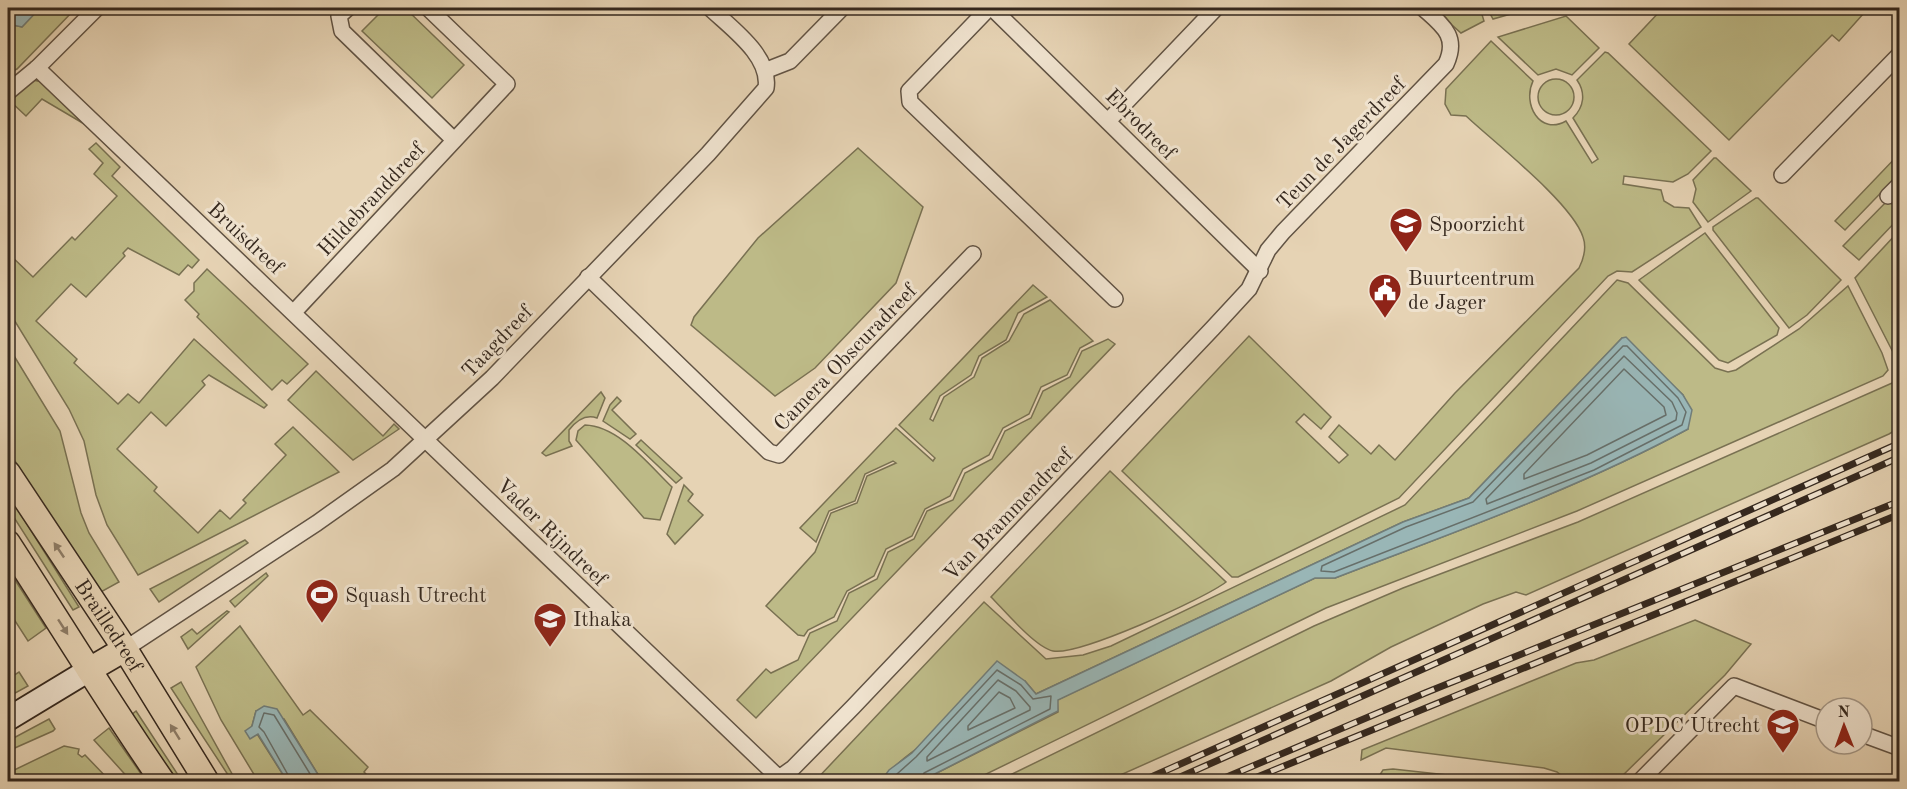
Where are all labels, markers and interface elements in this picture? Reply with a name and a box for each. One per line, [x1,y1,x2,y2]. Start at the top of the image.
street label: Teun de Jagerdreef [1274,73,1411,214]
street label: Ebrodreef [1101,86,1180,165]
street label: Hildebranddreef [315,139,430,261]
street label: Bruisdreef [203,199,288,280]
school or university icon: Spoorzicht [1388,206,1424,253]
place label: Spoorzicht [1429,215,1525,236]
place label: Buurtcentrum de Jager [1408,269,1535,314]
public building icon: Buurtcentrum de Jager [1367,272,1403,319]
street label: Camera Obscuradreef [771,280,922,436]
street label: Taagdreef [459,301,538,382]
street label: Van Brammendreef [940,444,1078,586]
street label: Vader Rijndreef [492,475,611,592]
one-way arrow [54,542,65,558]
street label: Brailledreef [70,576,146,677]
sports icon: Squash Utrecht [304,577,340,624]
place label: Squash Utrecht [345,586,487,607]
school or university icon: Ithaka [532,601,568,648]
place label: Ithaka [573,610,632,631]
one-way arrow [58,619,69,635]
north arrow [1814,696,1874,756]
text: N [1838,705,1851,721]
school or university icon: OPDC Utrecht [1765,707,1801,754]
place label: OPDC Utrecht [1625,716,1760,737]
one-way arrow [170,724,181,740]

